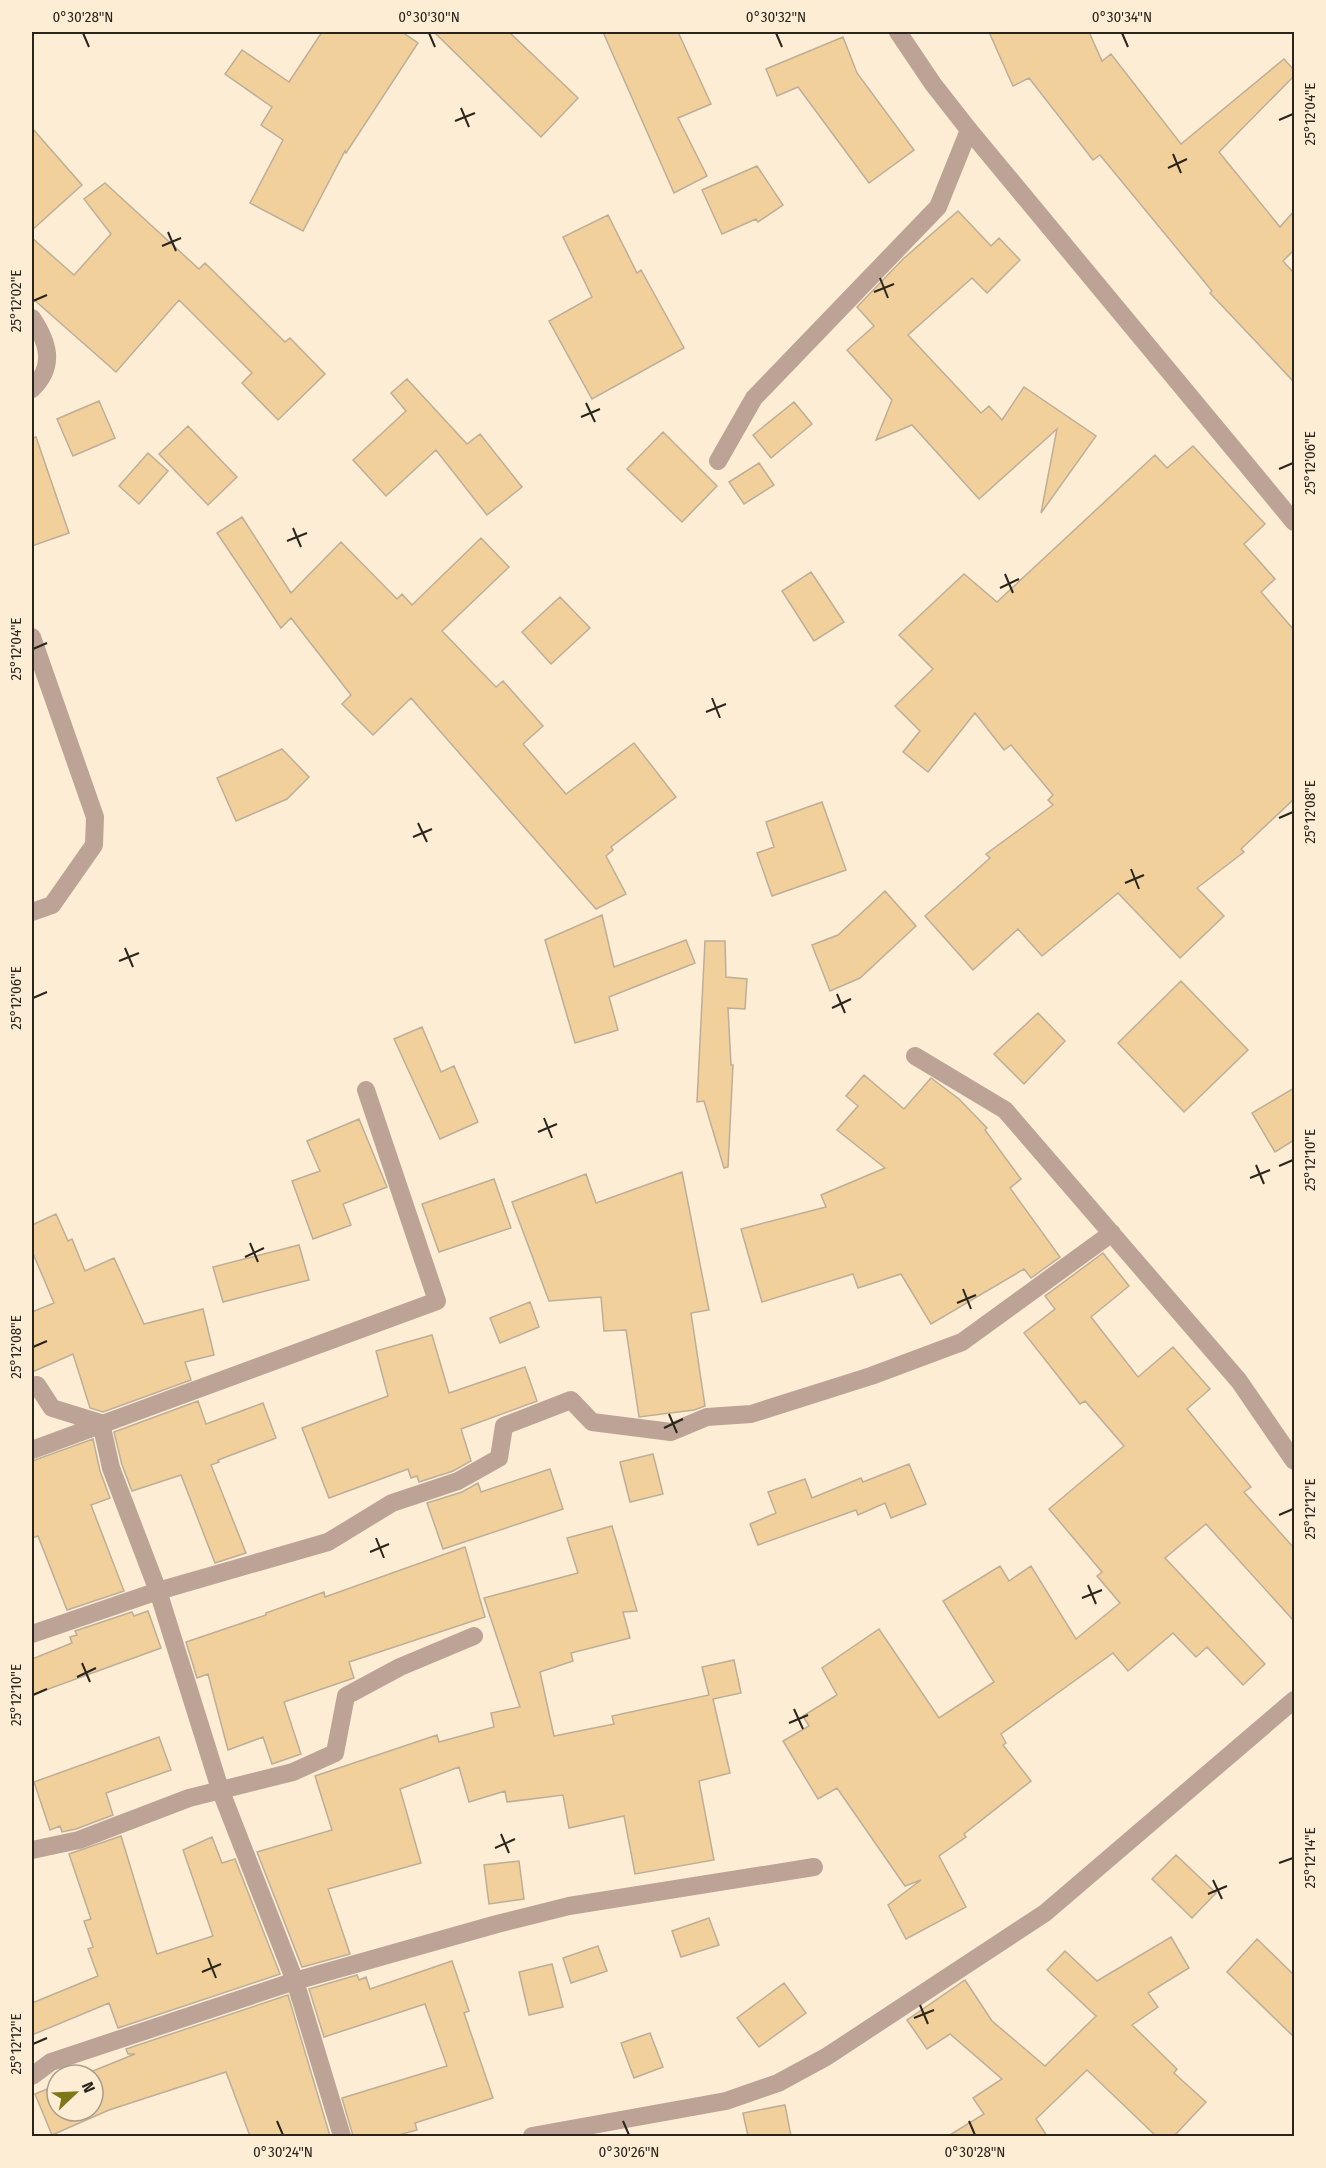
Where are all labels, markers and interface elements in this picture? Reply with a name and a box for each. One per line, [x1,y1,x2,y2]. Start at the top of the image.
text: 0°30'28"N [53,8,113,26]
text: 0°30'30"N [398,8,460,26]
text: 0°30'32"N [746,8,806,26]
text: 0°30'34"N [1092,8,1152,26]
text: 25°12'04"E [1301,83,1319,145]
text: 25°12'02"E [7,270,25,332]
text: 25°12'06"E [1301,431,1319,495]
text: 25°12'04"E [7,618,25,680]
text: 25°12'08"E [1301,780,1319,844]
text: 25°12'06"E [7,966,25,1030]
text: 25°12'10"E [1301,1129,1319,1191]
text: 25°12'08"E [7,1315,25,1379]
text: 25°12'12"E [1301,1478,1319,1540]
text: 25°12'10"E [7,1664,25,1726]
text: 25°12'14"E [1301,1828,1319,1888]
text: 25°12'12"E [7,2013,25,2075]
north arrow [45,2063,105,2123]
text: N [78,2079,99,2095]
text: 0°30'24"N [253,2143,313,2161]
text: 0°30'26"N [599,2143,659,2161]
text: 0°30'28"N [945,2143,1005,2161]

